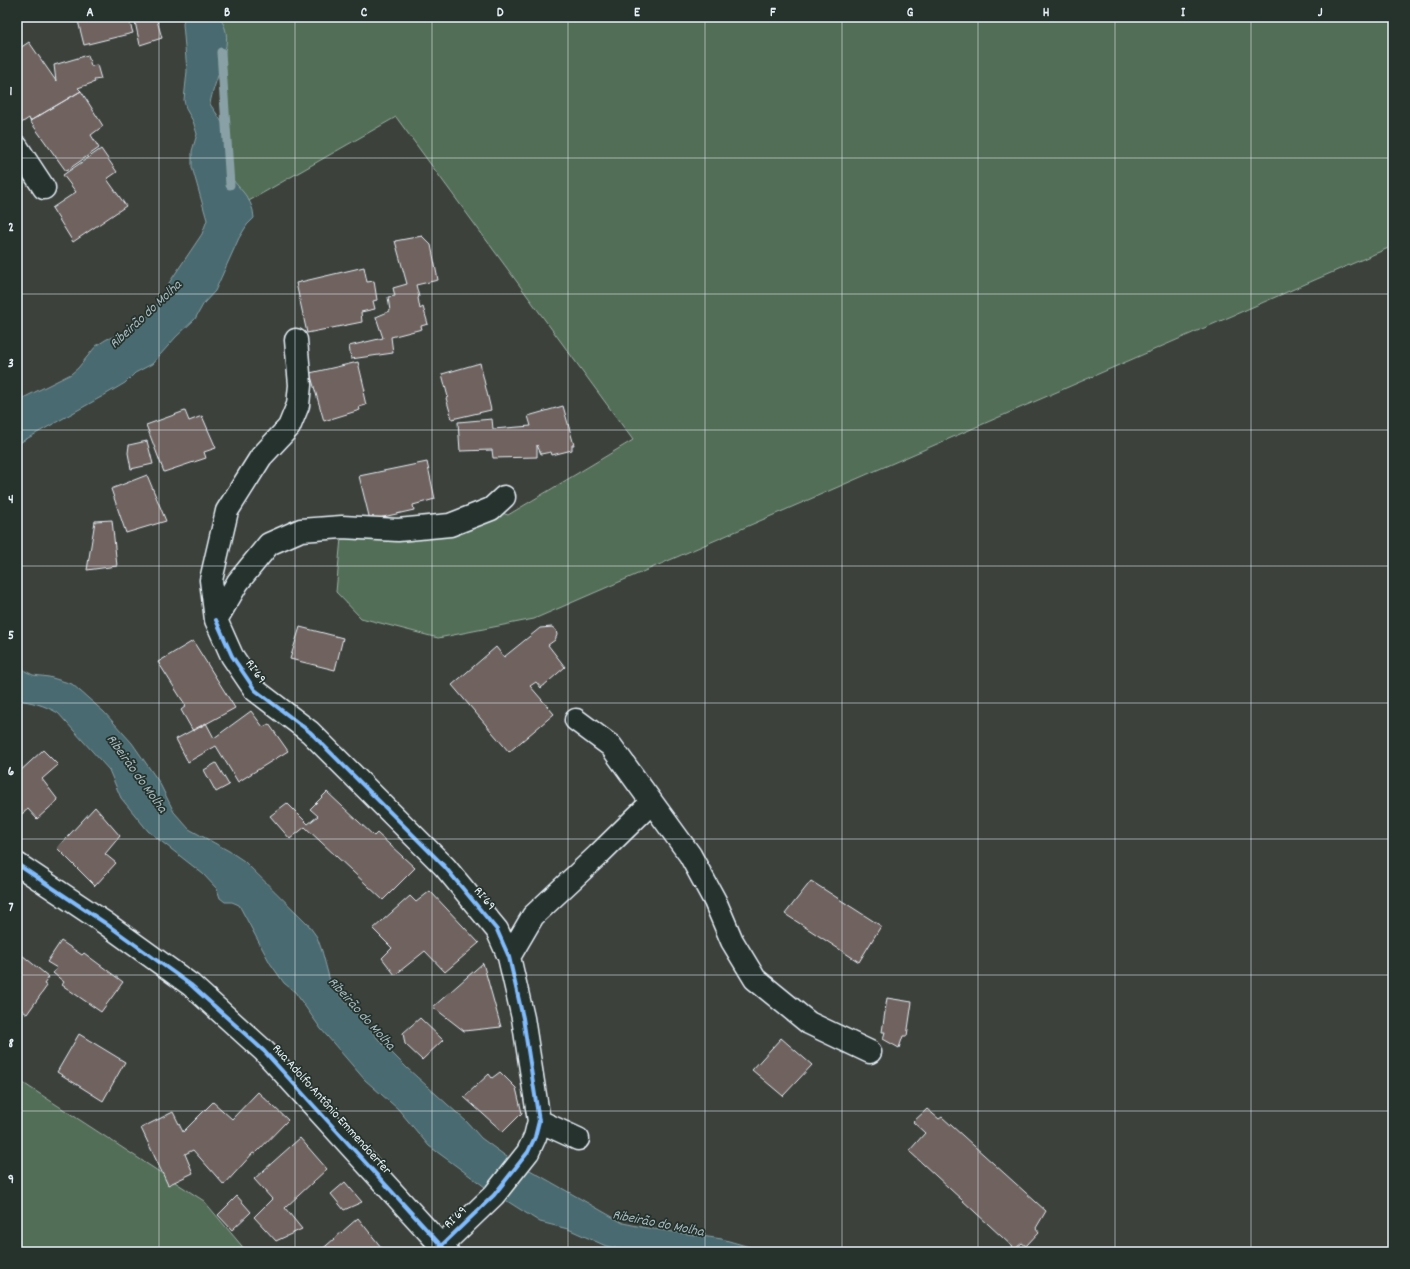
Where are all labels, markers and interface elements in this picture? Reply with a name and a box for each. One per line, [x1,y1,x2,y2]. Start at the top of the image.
text: A [86,4,94,23]
text: B [224,4,230,23]
text: C [361,4,368,23]
text: D [497,4,504,23]
text: E [634,4,641,23]
text: F [770,4,776,23]
text: G [907,4,914,23]
text: H [1043,4,1050,23]
text: I [1181,4,1186,23]
text: J [1318,4,1323,23]
text: 1 [10,83,13,102]
text: 2 [8,219,14,238]
water label: Ribeirão do Molha [105,275,188,354]
text: 3 [8,355,14,374]
text: 4 [8,491,14,510]
text: 5 [8,627,14,646]
street label: RI 69 [240,656,270,688]
water label: Ribeirão do Molha [101,731,172,818]
text: 6 [8,763,15,782]
street label: RI 69 [468,883,500,915]
text: 7 [9,899,14,918]
water label: Ribeirão do Molha [323,973,400,1056]
text: 8 [8,1035,14,1054]
street label: Rua Adolfo Antônio Emmendoerfer [267,1040,395,1180]
text: 9 [8,1171,14,1190]
street label: RI 69 [440,1202,472,1234]
water label: Ribeirão do Molha [611,1205,707,1243]

